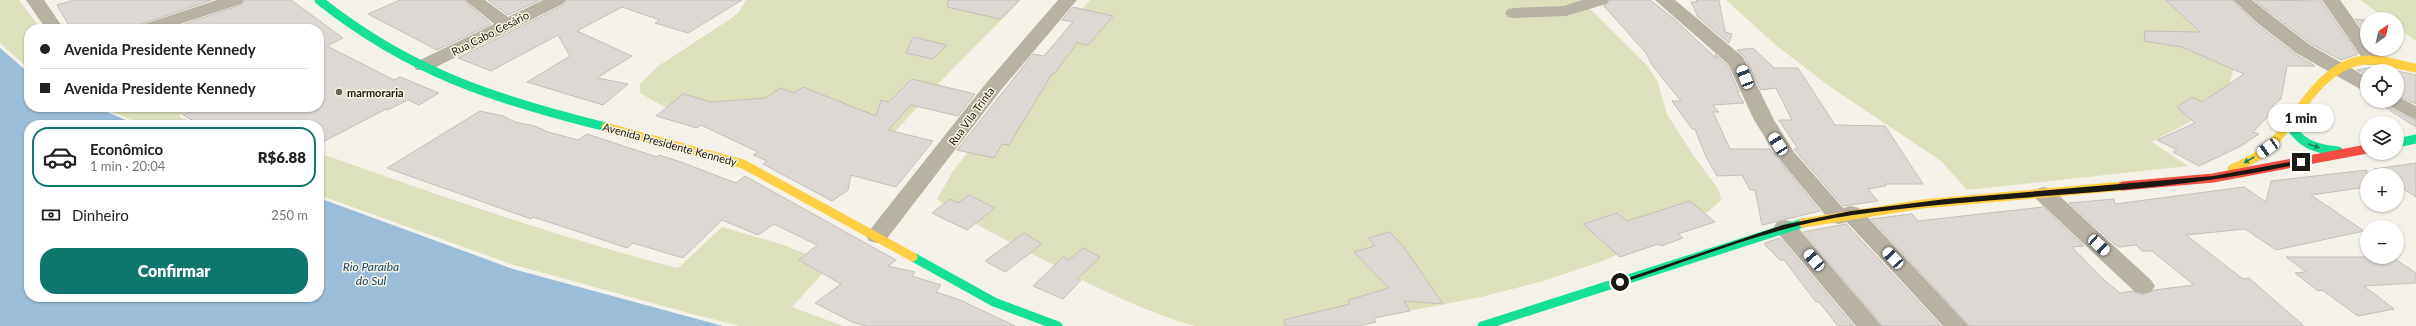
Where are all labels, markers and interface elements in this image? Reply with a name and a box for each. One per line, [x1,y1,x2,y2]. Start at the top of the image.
street label: Rua Cabo Cesário [449,8,531,58]
north arrow [2360,12,2404,56]
map controls [2360,12,2404,264]
text: Avenida Presidente Kennedy [64,40,256,58]
car [1735,64,1755,90]
button: locate [2360,64,2404,108]
text: Avenida Presidente Kennedy [64,79,256,97]
street label: Rua Vila Trinta [946,84,996,148]
place label: marmoraria [347,86,404,99]
marker: marmoraria [334,87,344,97]
callout: 1 min [2268,104,2334,132]
text: 1 min [2285,110,2317,126]
button: layers [2360,116,2404,160]
street label: Avenida Presidente Kennedy [602,120,739,168]
car [1766,131,1790,157]
car [2255,136,2281,160]
icon: car [42,139,78,175]
text: Econômico [90,140,163,158]
one-way arrow [2308,144,2320,150]
text: R$6.88 [258,148,306,166]
route end [2292,153,2310,171]
one-way arrow [2243,156,2255,163]
text: 1 min · 20:04 [90,158,165,174]
button: + [2360,168,2404,212]
icon: cash [40,204,62,226]
text: Dinheiro [72,206,129,224]
text: 250 m [271,207,308,223]
button: − [2360,220,2404,264]
car [2086,232,2112,258]
car [1880,245,1906,271]
car [1802,247,1826,273]
button: Confirmar [40,248,308,294]
water label: Rio Paraíba do Sul [343,259,399,288]
route start [1611,273,1629,291]

